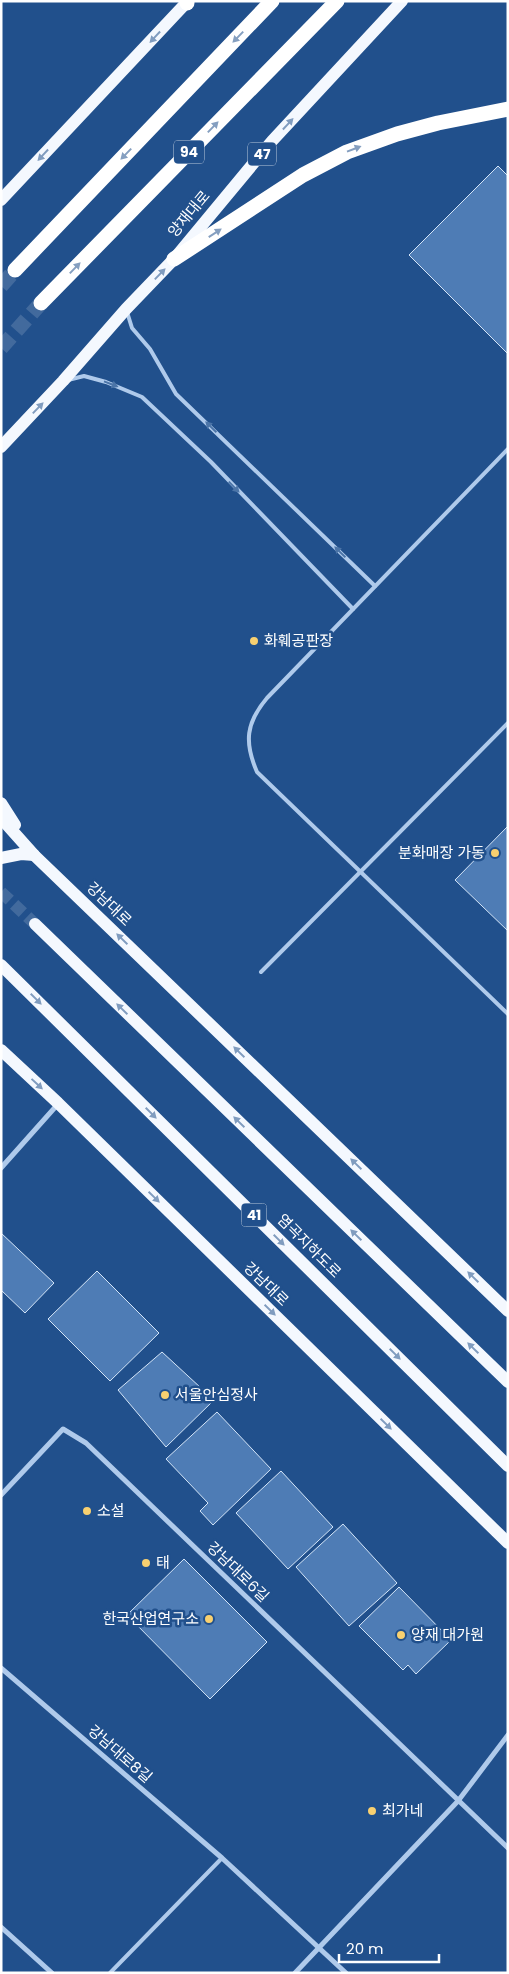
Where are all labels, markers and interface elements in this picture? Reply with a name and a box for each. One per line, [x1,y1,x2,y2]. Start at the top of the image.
one-way arrow [149,30,161,42]
one-way arrow [232,30,244,42]
one-way arrow [282,118,294,130]
one-way arrow [207,121,219,133]
road number: 94 [174,140,204,163]
road number: 47 [248,142,276,166]
one-way arrow [347,145,361,153]
one-way arrow [120,148,132,160]
one-way arrow [37,149,49,161]
street label: 양재대로 [163,186,214,242]
one-way arrow [208,228,222,238]
one-way arrow [69,263,81,275]
one-way arrow [154,268,166,280]
one-way arrow [103,381,118,388]
one-way arrow [32,402,44,414]
one-way arrow [205,421,217,433]
one-way arrow [228,480,240,492]
one-way arrow [334,546,346,558]
place label: 화훼공판장 [264,630,333,651]
marker: 화훼공판장 [248,635,260,647]
place label: 분화매장 가동 [398,842,485,863]
marker: 분화매장 가동 [489,847,501,859]
street label: 강남대로 [82,877,136,930]
one-way arrow [116,933,128,945]
one-way arrow [30,993,42,1005]
one-way arrow [117,1004,129,1016]
one-way arrow [233,1046,245,1058]
one-way arrow [31,1078,43,1090]
one-way arrow [145,1107,157,1119]
one-way arrow [233,1117,245,1129]
one-way arrow [350,1158,362,1170]
one-way arrow [147,1191,159,1203]
road number: 41 [242,1204,266,1226]
street label: 염곡지하도로 [273,1209,346,1282]
one-way arrow [350,1230,362,1242]
one-way arrow [273,1234,285,1246]
street label: 강남대로 [239,1257,293,1310]
one-way arrow [467,1271,479,1283]
one-way arrow [264,1304,276,1316]
one-way arrow [467,1343,479,1355]
one-way arrow [389,1348,401,1360]
place label: 서울안심정사 [175,1384,258,1405]
marker: 서울안심정사 [159,1389,171,1401]
one-way arrow [380,1418,392,1430]
place label: 소설 [97,1500,125,1521]
marker: 소설 [81,1505,93,1517]
street label: 강남대로6길 [203,1537,274,1606]
place label: 태 [156,1552,170,1573]
marker: 태 [140,1557,152,1569]
place label: 한국산업연구소 [102,1608,199,1629]
marker: 한국산업연구소 [203,1613,215,1625]
place label: 양재 대가원 [411,1624,484,1645]
marker: 양재 대가원 [395,1629,407,1641]
street label: 강남대로8길 [84,1720,157,1787]
place label: 최가네 [382,1800,423,1821]
marker: 최가네 [366,1805,378,1817]
scale bar [339,1932,439,1964]
text: 20 m [346,1938,384,1959]

